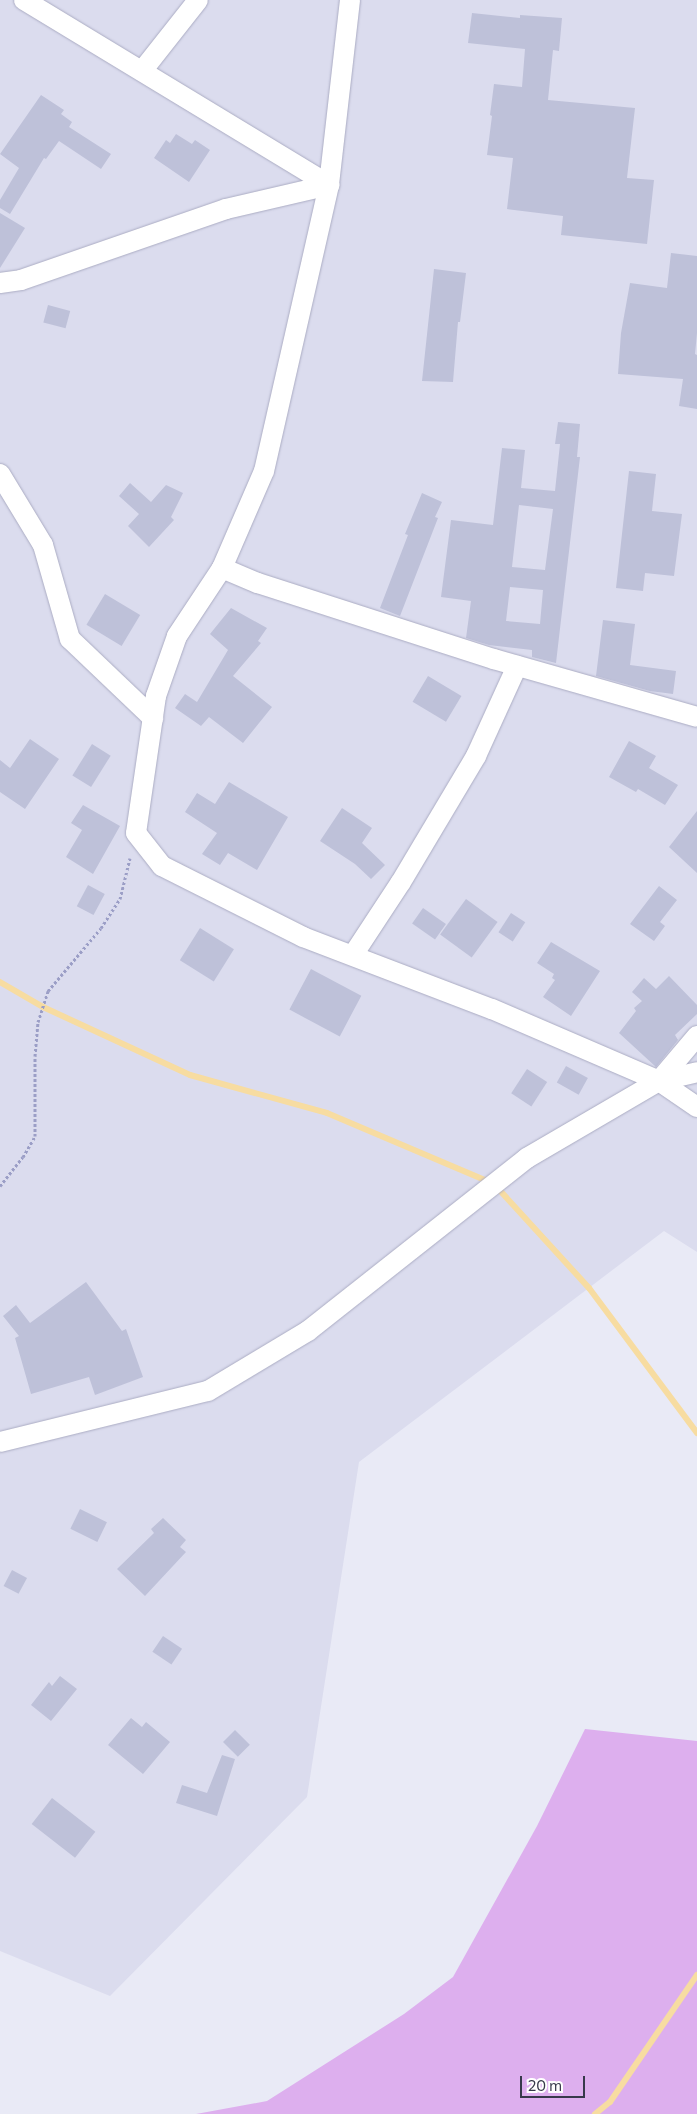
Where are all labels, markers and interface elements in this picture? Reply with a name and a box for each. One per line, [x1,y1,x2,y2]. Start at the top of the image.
scale bar [522,2066,587,2098]
text: 20 m [528,2076,562,2094]

